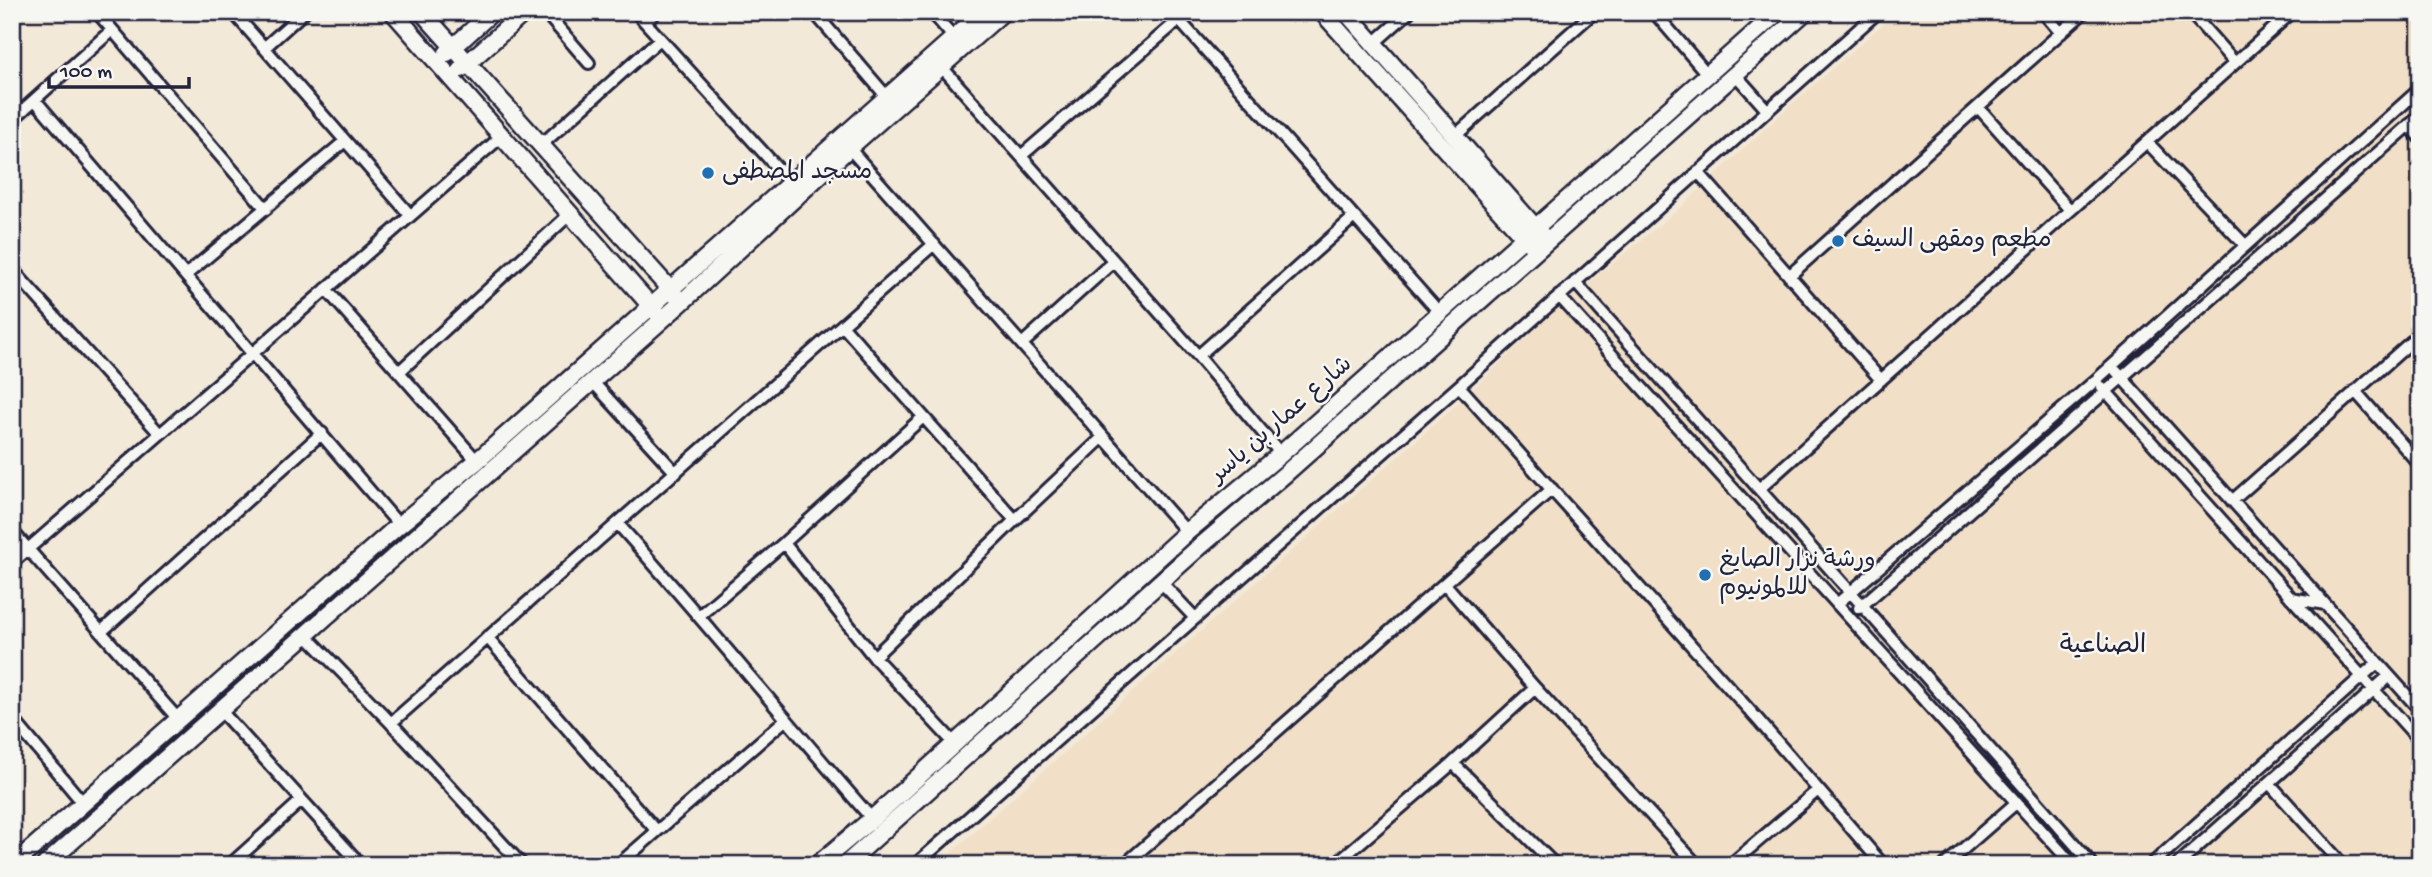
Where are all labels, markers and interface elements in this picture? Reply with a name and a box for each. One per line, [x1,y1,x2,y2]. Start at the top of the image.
scale bar [49,46,189,90]
text: 100 m [59,61,112,86]
place label: مسجد المصطفى [722,159,872,188]
marker: مسجد المصطفى [700,165,716,181]
place label: مطعم ومقهى السيف [1852,227,2052,256]
marker: مطعم ومقهى السيف [1830,233,1846,249]
street label: شارع عمار بن ياسر [1203,351,1359,492]
place label: ورشة نزار الصايغ للالمونيوم [1719,547,1876,604]
marker: ورشة نزار الصايغ للالمونيوم [1697,567,1713,583]
district label: الصناعية [2060,632,2146,663]

